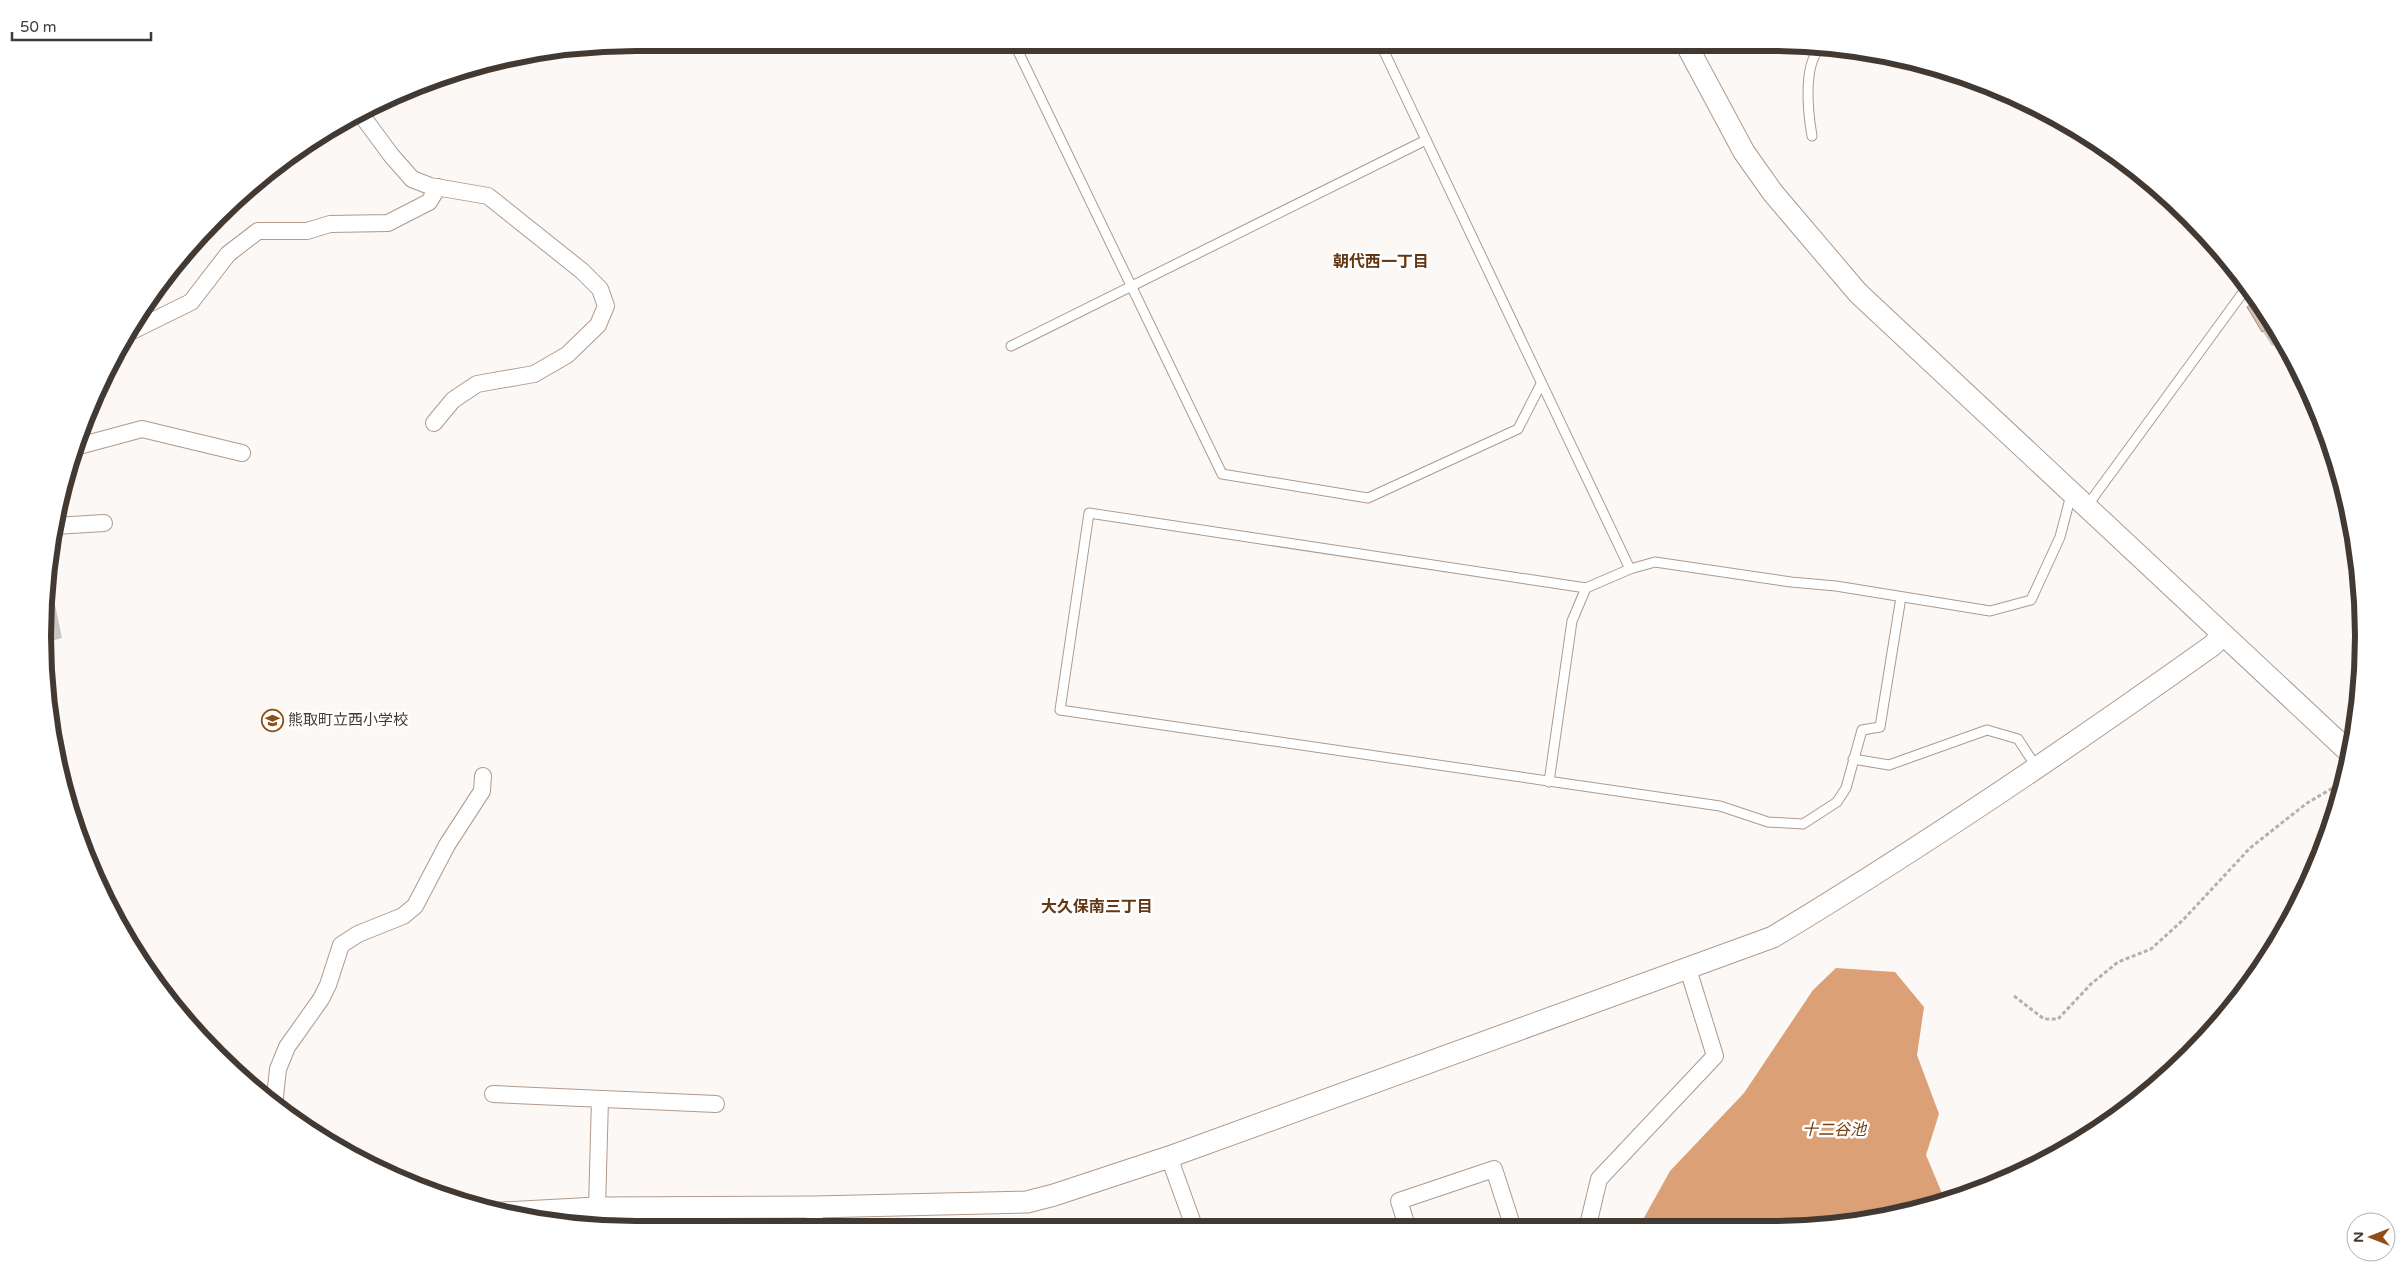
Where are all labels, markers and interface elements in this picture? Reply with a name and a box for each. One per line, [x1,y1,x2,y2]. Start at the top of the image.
scale bar [12,10,151,42]
text: 50 m [20,18,57,36]
district label: 朝代西一丁目 [1333,252,1429,272]
school or university icon: 熊取町立西小学校 [260,708,284,732]
place label: 熊取町立西小学校 [288,711,408,729]
district label: 大久保南三丁目 [1041,897,1153,917]
water label: 十二谷池 [1802,1120,1868,1140]
north arrow [2346,1212,2396,1262]
text: N [2350,1231,2367,1243]

